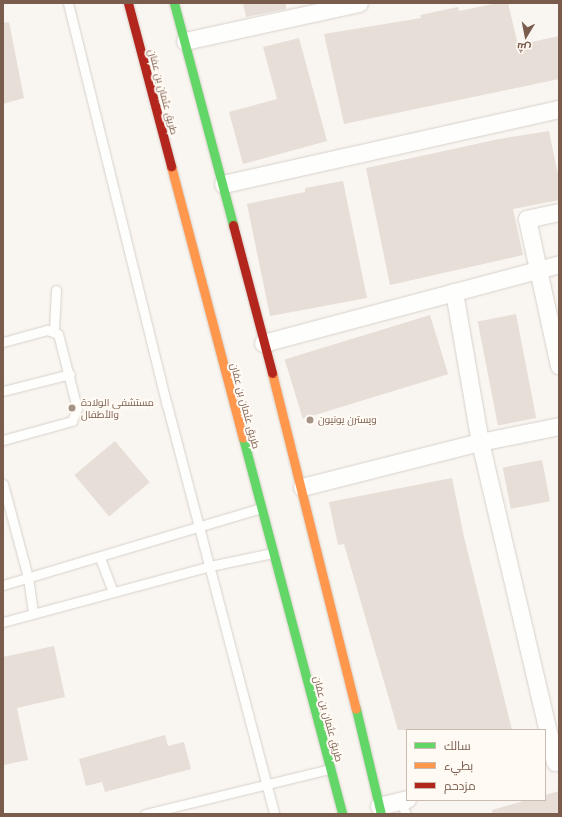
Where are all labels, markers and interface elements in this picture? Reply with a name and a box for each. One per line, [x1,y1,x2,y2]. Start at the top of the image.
north arrow [506,16,546,56]
text: ش [516,41,532,55]
street label: طريق عثمان بن عفان [146,48,180,136]
street label: طريق عثمان بن عفان [228,362,262,450]
place label: مستشفى الولادة والأطفال [81,396,154,420]
marker: مستشفى الولادة والأطفال [66,402,78,414]
place label: ويسترن يونيون [318,414,377,426]
marker: ويسترن يونيون [305,415,315,425]
street label: طريق عثمان بن عفان [311,675,345,763]
legend [406,729,546,801]
text: سالك [444,739,471,753]
text: بطيء [444,759,473,773]
text: مزدحم [444,779,476,793]

